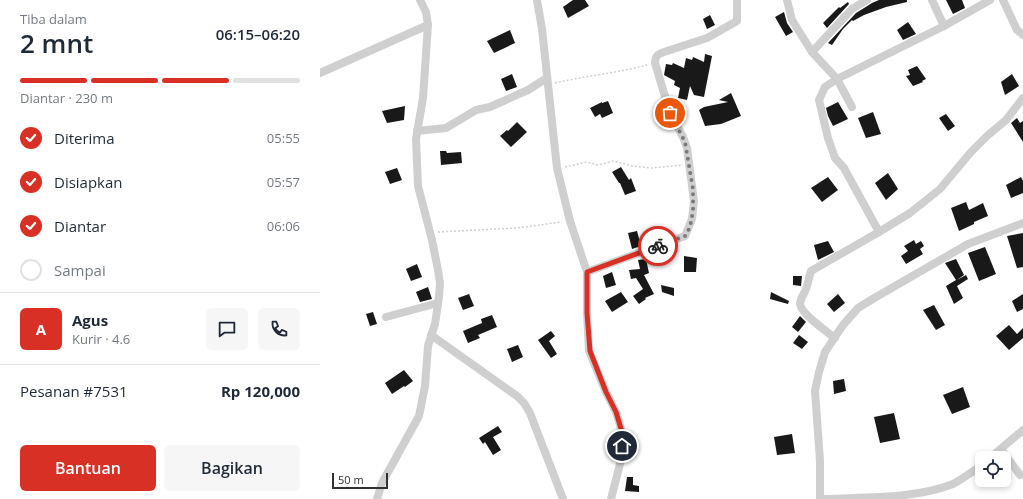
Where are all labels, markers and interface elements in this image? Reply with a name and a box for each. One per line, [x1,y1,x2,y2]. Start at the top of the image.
text: Tiba dalam [20,10,87,28]
text: 06:15–06:20 [216,24,300,44]
text: 2 mnt [20,25,93,61]
text: Diantar · 230 m [20,89,113,107]
pin [653,96,687,130]
icon: bag [659,102,681,124]
icon: check [20,127,42,149]
text: Diterima [54,128,115,148]
text: 05:55 [267,129,300,147]
icon: check [20,171,42,193]
text: Disiapkan [54,172,123,192]
text: 05:57 [267,173,300,191]
icon: check [20,215,42,237]
text: Diantar [54,216,106,236]
text: 06:06 [267,217,300,235]
courier [638,226,678,266]
icon: bike [647,235,669,257]
text: Sampai [54,260,106,280]
button: chat [206,308,248,350]
button: phone [258,308,300,350]
text: Agus [72,310,108,330]
text: A [36,319,46,339]
text: Kurir · 4.6 [72,330,130,348]
text: Pesanan #7531 [20,381,128,401]
text: Rp 120,000 [221,381,300,401]
pin [605,429,639,463]
icon: home [611,435,633,457]
button: Bantuan [20,445,156,491]
button: Bagikan [164,445,300,491]
map controls [975,451,1011,487]
button: locate [975,451,1011,487]
scale bar [332,471,388,490]
text: 50 m [338,472,364,487]

